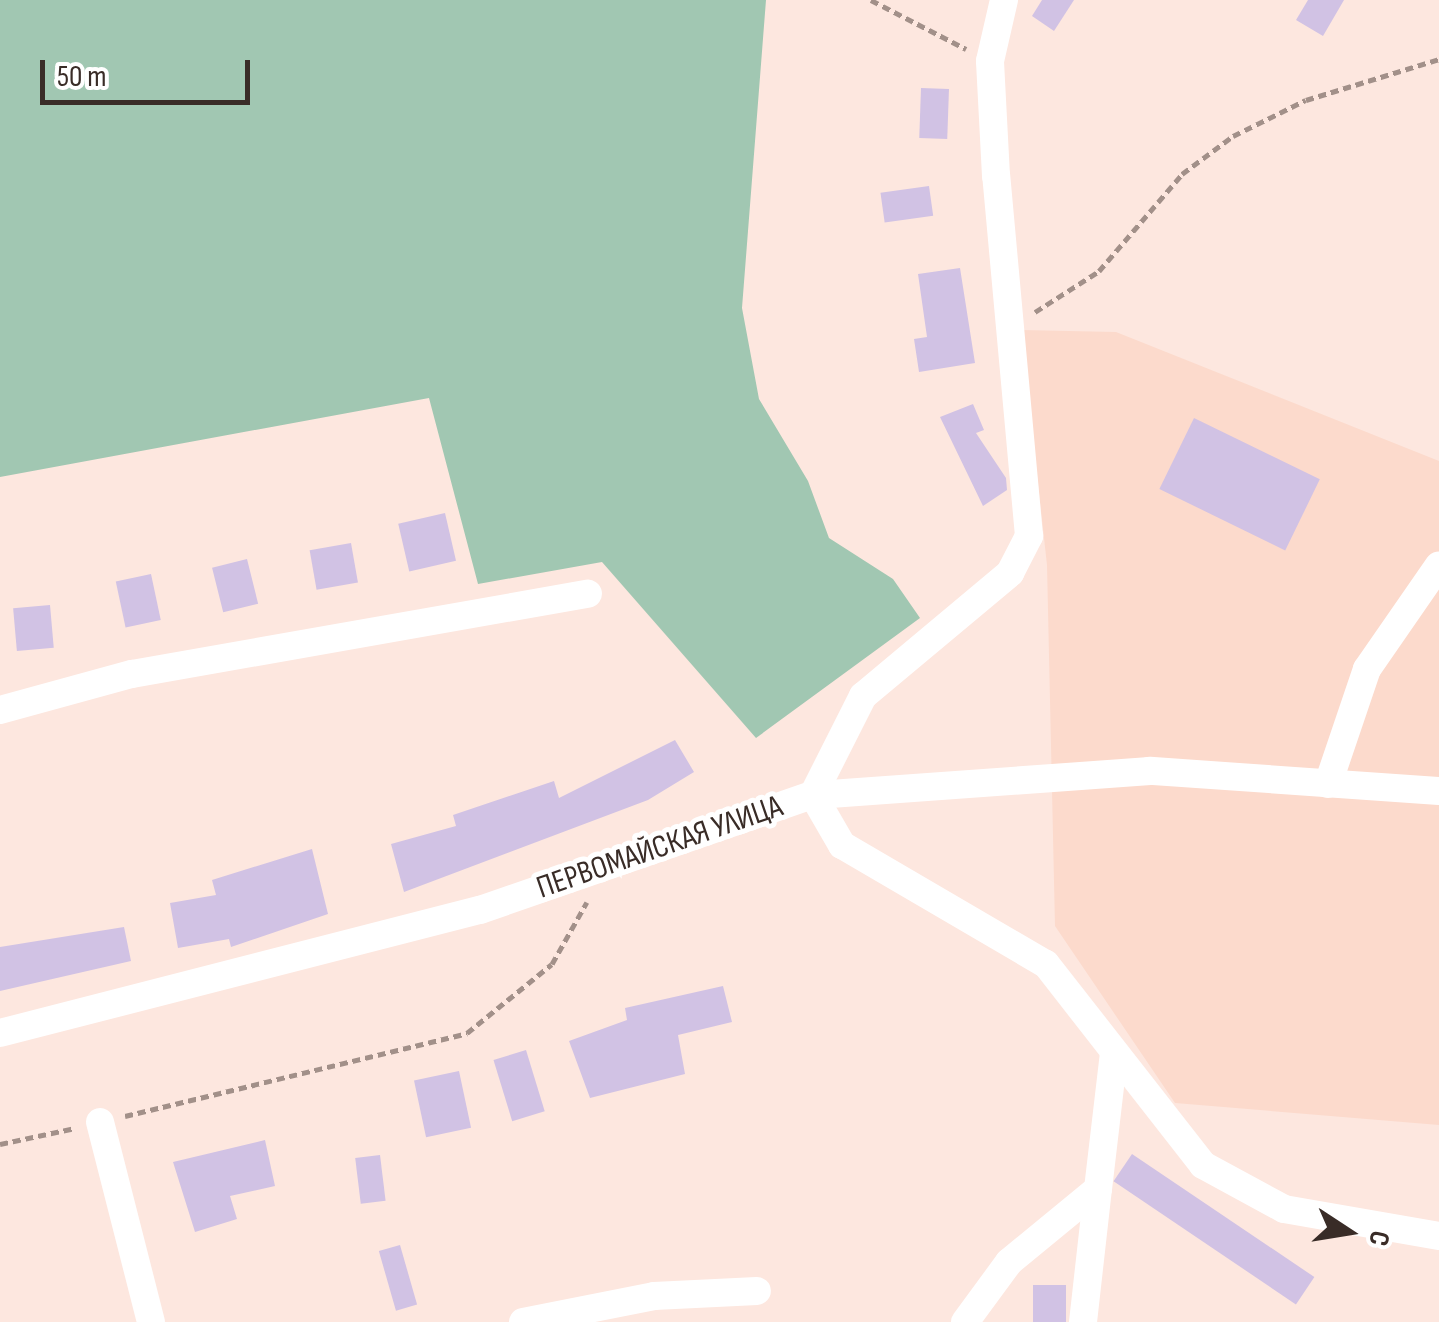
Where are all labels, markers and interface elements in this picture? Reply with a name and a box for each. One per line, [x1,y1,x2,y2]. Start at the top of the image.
scale bar [45,40,255,102]
text: 50 m [57,59,106,95]
street label: ПЕРВОМАЙСКАЯ УЛИЦА [532,788,788,908]
north arrow [1299,1182,1399,1282]
text: С [1361,1228,1396,1249]

